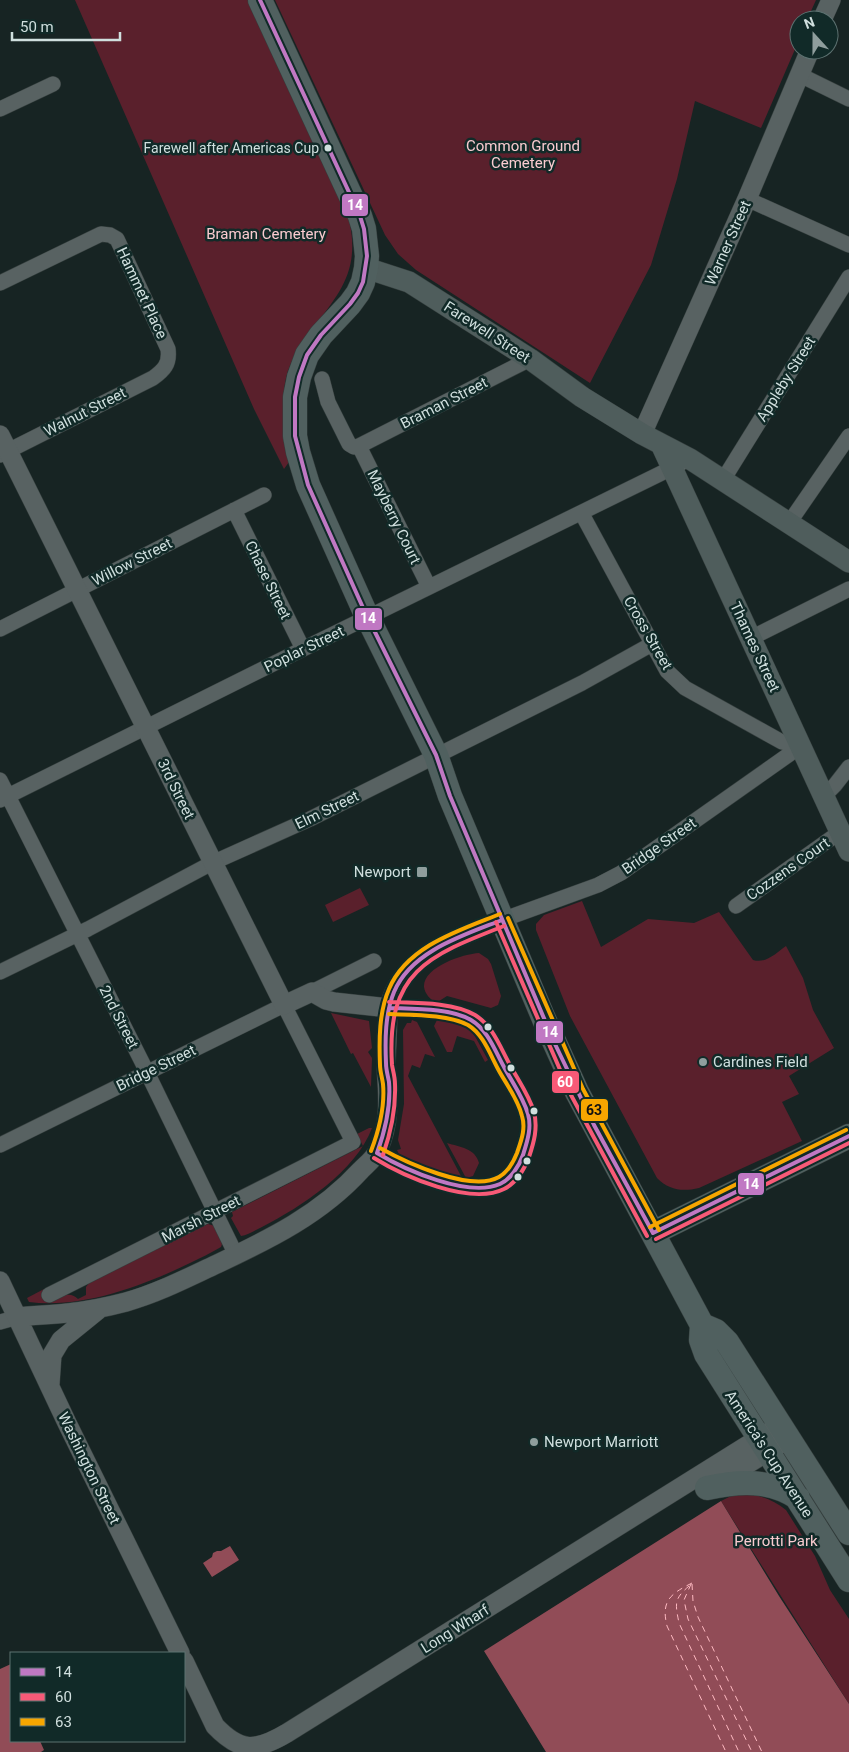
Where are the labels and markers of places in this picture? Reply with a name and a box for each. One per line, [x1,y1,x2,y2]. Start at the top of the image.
place label: Farewell after Americas Cup [144,140,319,156]
marker: Farewell after Americas Cup [323,143,333,153]
place label: Newport [354,863,411,881]
marker: Newport [415,865,429,879]
unlabelled marker [483,1022,493,1032]
place label: Cardines Field [713,1053,808,1071]
marker: Cardines Field [697,1056,709,1068]
unlabelled marker [506,1063,516,1073]
unlabelled marker [529,1106,539,1116]
unlabelled marker [522,1156,532,1166]
unlabelled marker [513,1172,523,1182]
place label: Newport Marriott [544,1433,659,1451]
marker: Newport Marriott [528,1436,540,1448]

